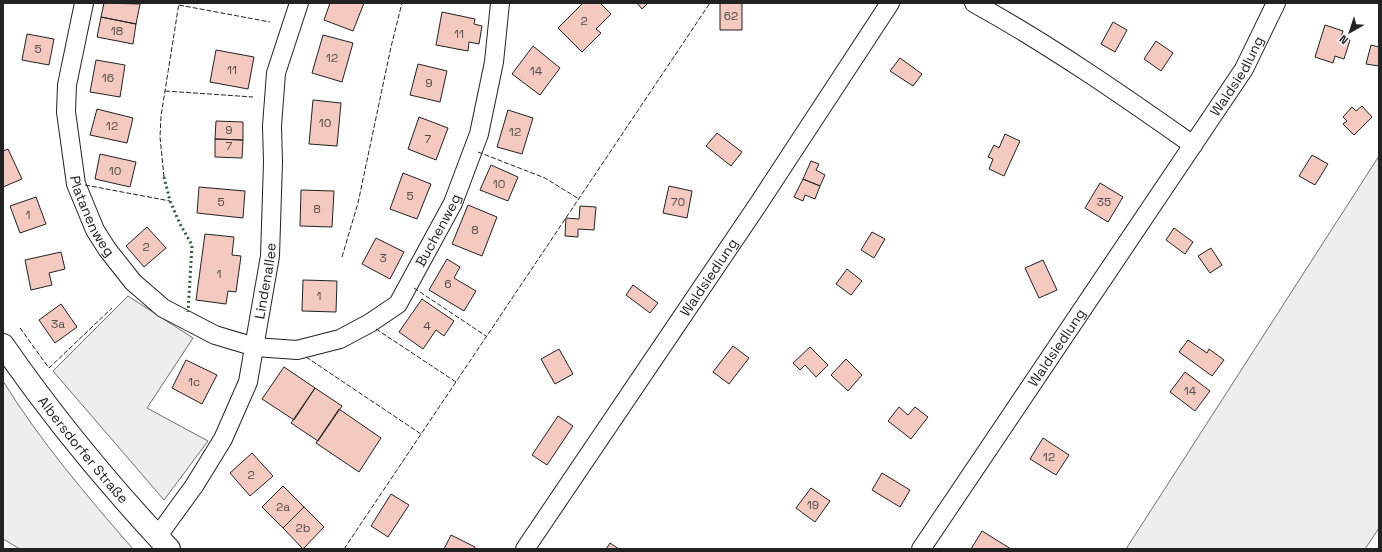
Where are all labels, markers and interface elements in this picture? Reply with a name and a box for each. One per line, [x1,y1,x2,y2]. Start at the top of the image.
house number: 62 [724,8,738,24]
north arrow [1330,12,1370,52]
house number: 2 [580,13,588,29]
house number: 18 [111,23,123,39]
house number: 11 [454,26,464,42]
text: N [1336,32,1351,48]
street label: Waldsiedlung [1206,33,1268,119]
house number: 5 [34,41,42,57]
house number: 12 [326,50,338,66]
house number: 11 [227,62,237,78]
house number: 14 [530,63,543,79]
house number: 16 [102,70,114,86]
house number: 9 [425,75,433,91]
house number: 10 [319,115,331,131]
house number: 12 [106,118,118,134]
house number: 9 [225,122,233,138]
house number: 12 [509,124,521,140]
house number: 7 [425,131,432,147]
house number: 7 [226,138,233,154]
house number: 10 [109,163,121,179]
street label: Platanenweg [66,175,119,260]
house number: 10 [493,176,505,192]
house number: 5 [406,188,414,204]
street label: Buchenweg [411,191,465,270]
house number: 5 [217,194,225,210]
house number: 70 [671,194,685,210]
house number: 35 [1097,194,1111,210]
house number: 8 [313,201,321,217]
house number: 1 [25,207,31,223]
house number: 8 [471,222,479,238]
street label: Waldsiedlung [676,235,742,320]
house number: 2 [142,239,150,255]
street label: Lindenallee [250,243,279,321]
house number: 3 [379,250,387,266]
house number: 1 [216,266,222,282]
house number: 6 [444,276,452,292]
house number: 1 [316,288,322,304]
street label: Waldsiedlung [1024,305,1089,390]
house number: 3a [51,316,65,332]
house number: 4 [423,318,431,334]
house number: 1c [188,374,200,390]
house number: 14 [1184,383,1197,399]
street label: Albersdorfer Straße [34,392,132,507]
house number: 12 [1043,449,1055,465]
house number: 2 [247,467,255,483]
house number: 19 [807,497,819,513]
house number: 2a [276,499,290,515]
house number: 2b [296,520,311,536]

